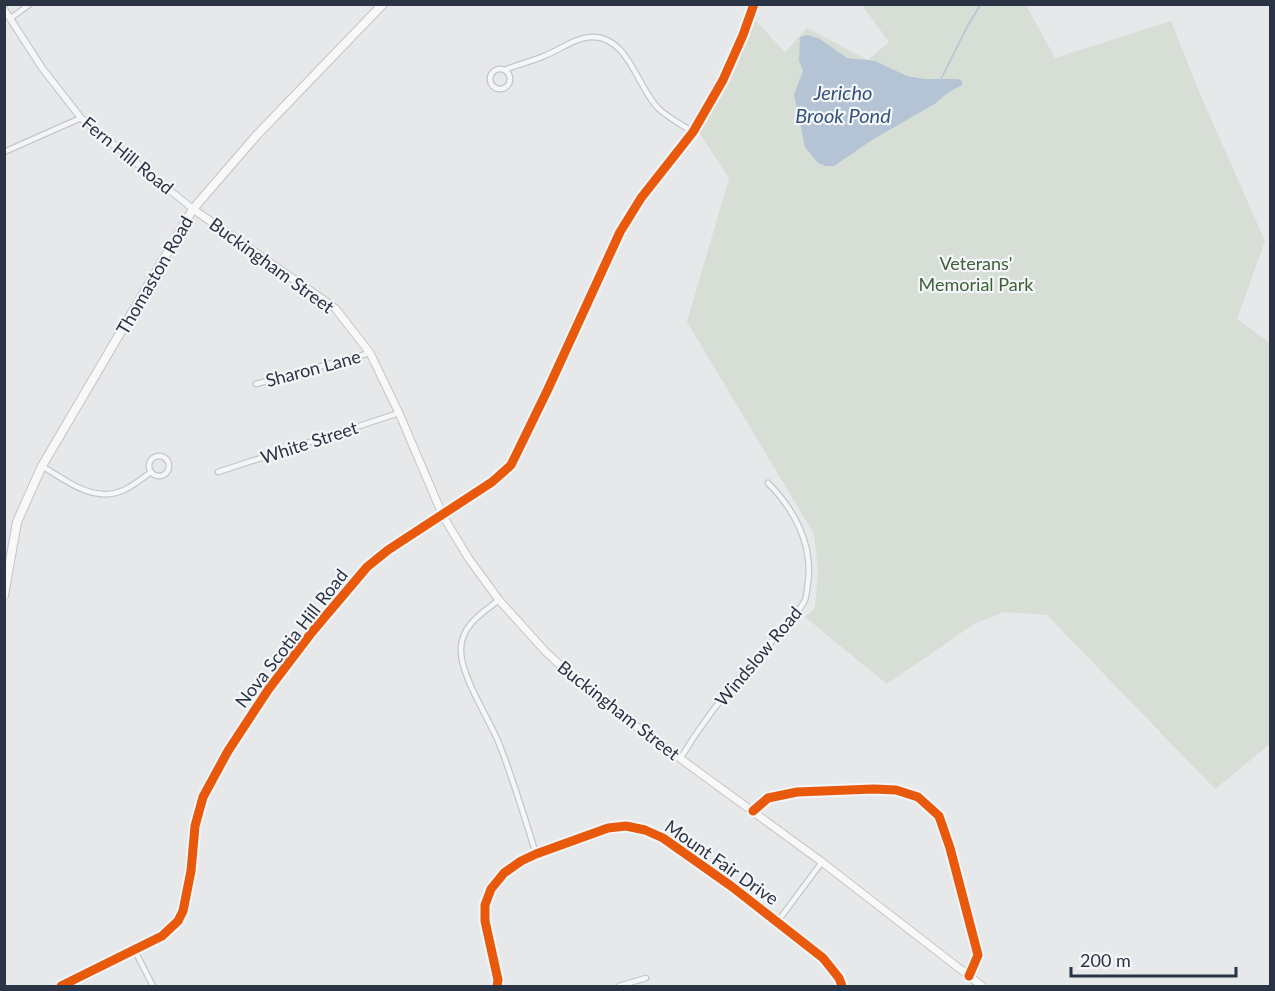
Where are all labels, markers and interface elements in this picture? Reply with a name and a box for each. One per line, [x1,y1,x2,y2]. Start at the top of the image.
water label: Jericho Brook Pond [795,80,891,127]
street label: Fern Hill Road [78,112,178,198]
street label: Thomaston Road [111,212,197,338]
street label: Buckingham Street [205,212,339,318]
park label: Veterans' Memorial Park [919,252,1034,295]
street label: Sharon Lane [263,345,363,391]
street label: White Street [258,416,361,468]
street label: Nova Scotia Hill Road [230,564,352,712]
street label: Windslow Road [710,602,806,710]
street label: Buckingham Street [554,656,685,765]
street label: Mount Fair Drive [661,815,783,909]
scale bar [1071,940,1236,978]
text: 200 m [1080,949,1131,971]

